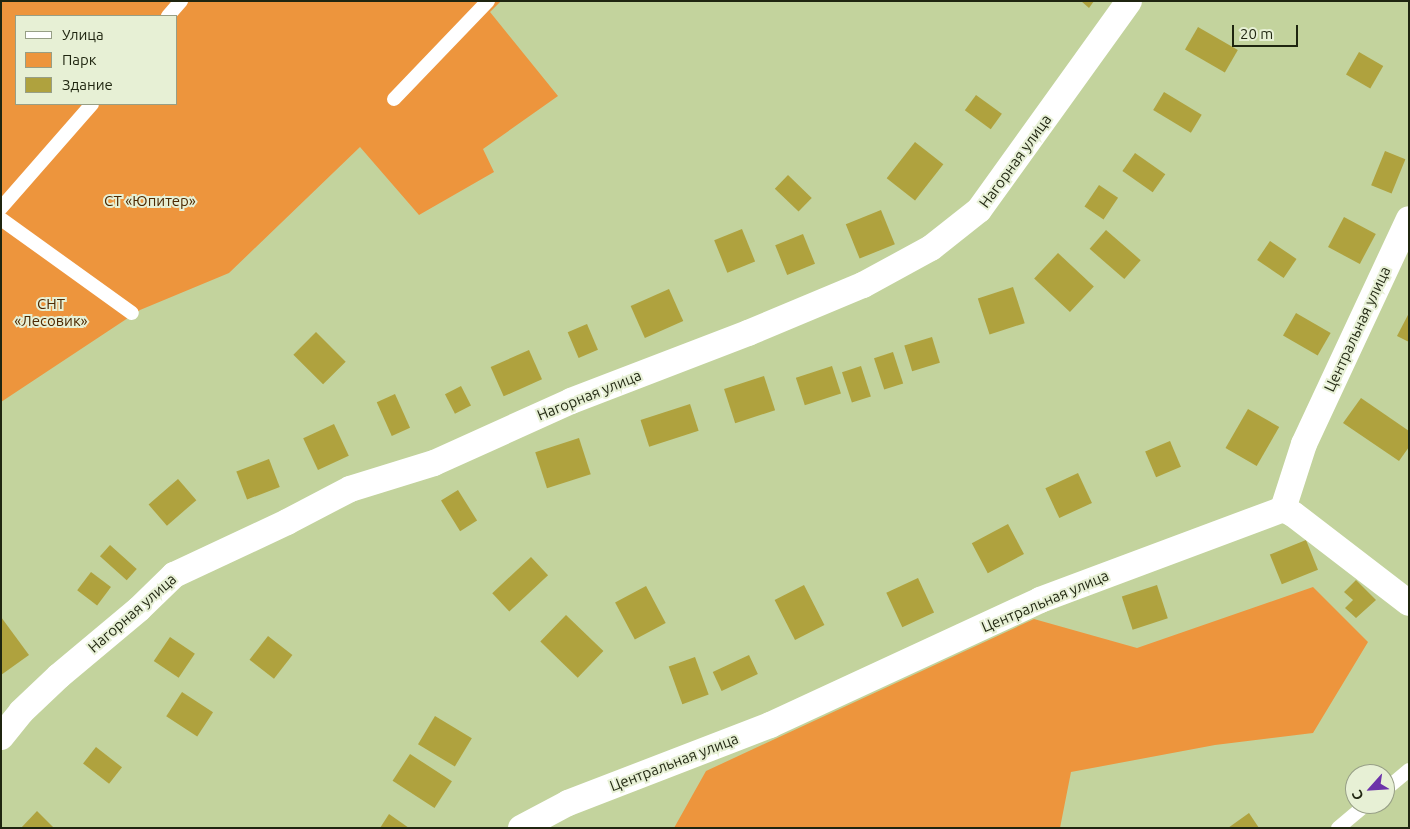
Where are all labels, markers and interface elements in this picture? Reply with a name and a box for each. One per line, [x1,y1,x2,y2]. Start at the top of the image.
legend [15,15,178,105]
scale bar [1235,15,1301,47]
text: 20 m [1240,25,1273,42]
text: Улица [62,26,104,43]
text: Парк [62,51,97,68]
text: Здание [62,76,113,93]
street label: Нагорная улица [975,111,1055,211]
park label: СТ «Юпитер» [104,192,196,210]
street label: Центральная улица [1320,263,1394,395]
park label: СНТ «Лесовик» [14,294,88,329]
street label: Нагорная улица [534,366,644,424]
street label: Центральная улица [979,566,1111,636]
street label: Нагорная улица [84,570,180,656]
street label: Центральная улица [607,729,741,795]
north arrow [1345,764,1395,814]
text: С [1348,788,1367,803]

